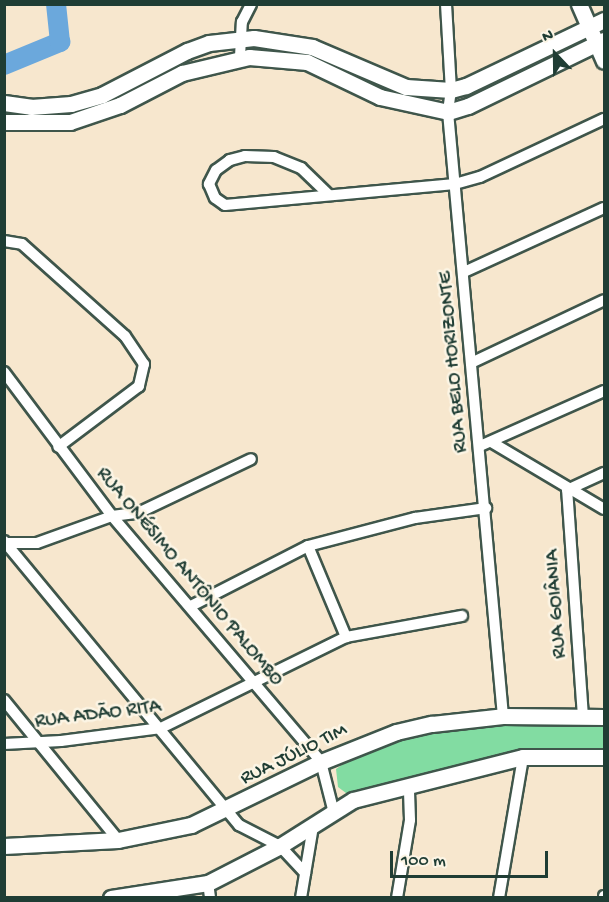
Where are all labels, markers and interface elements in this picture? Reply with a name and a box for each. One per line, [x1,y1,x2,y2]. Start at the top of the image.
north arrow [525,24,585,84]
text: N [540,26,556,48]
street label: RUA BELO HORIZONTE [434,270,474,454]
street label: RUA ONÉSIMO ANTÔNIO PALOMBO [90,463,288,691]
street label: RUA GOIÂNIA [541,549,573,659]
street label: RUA ADÃO RITA [34,695,162,735]
street label: RUA JÚLIO TIM [237,719,351,791]
scale bar [393,839,550,877]
text: 100 m [401,851,446,872]

